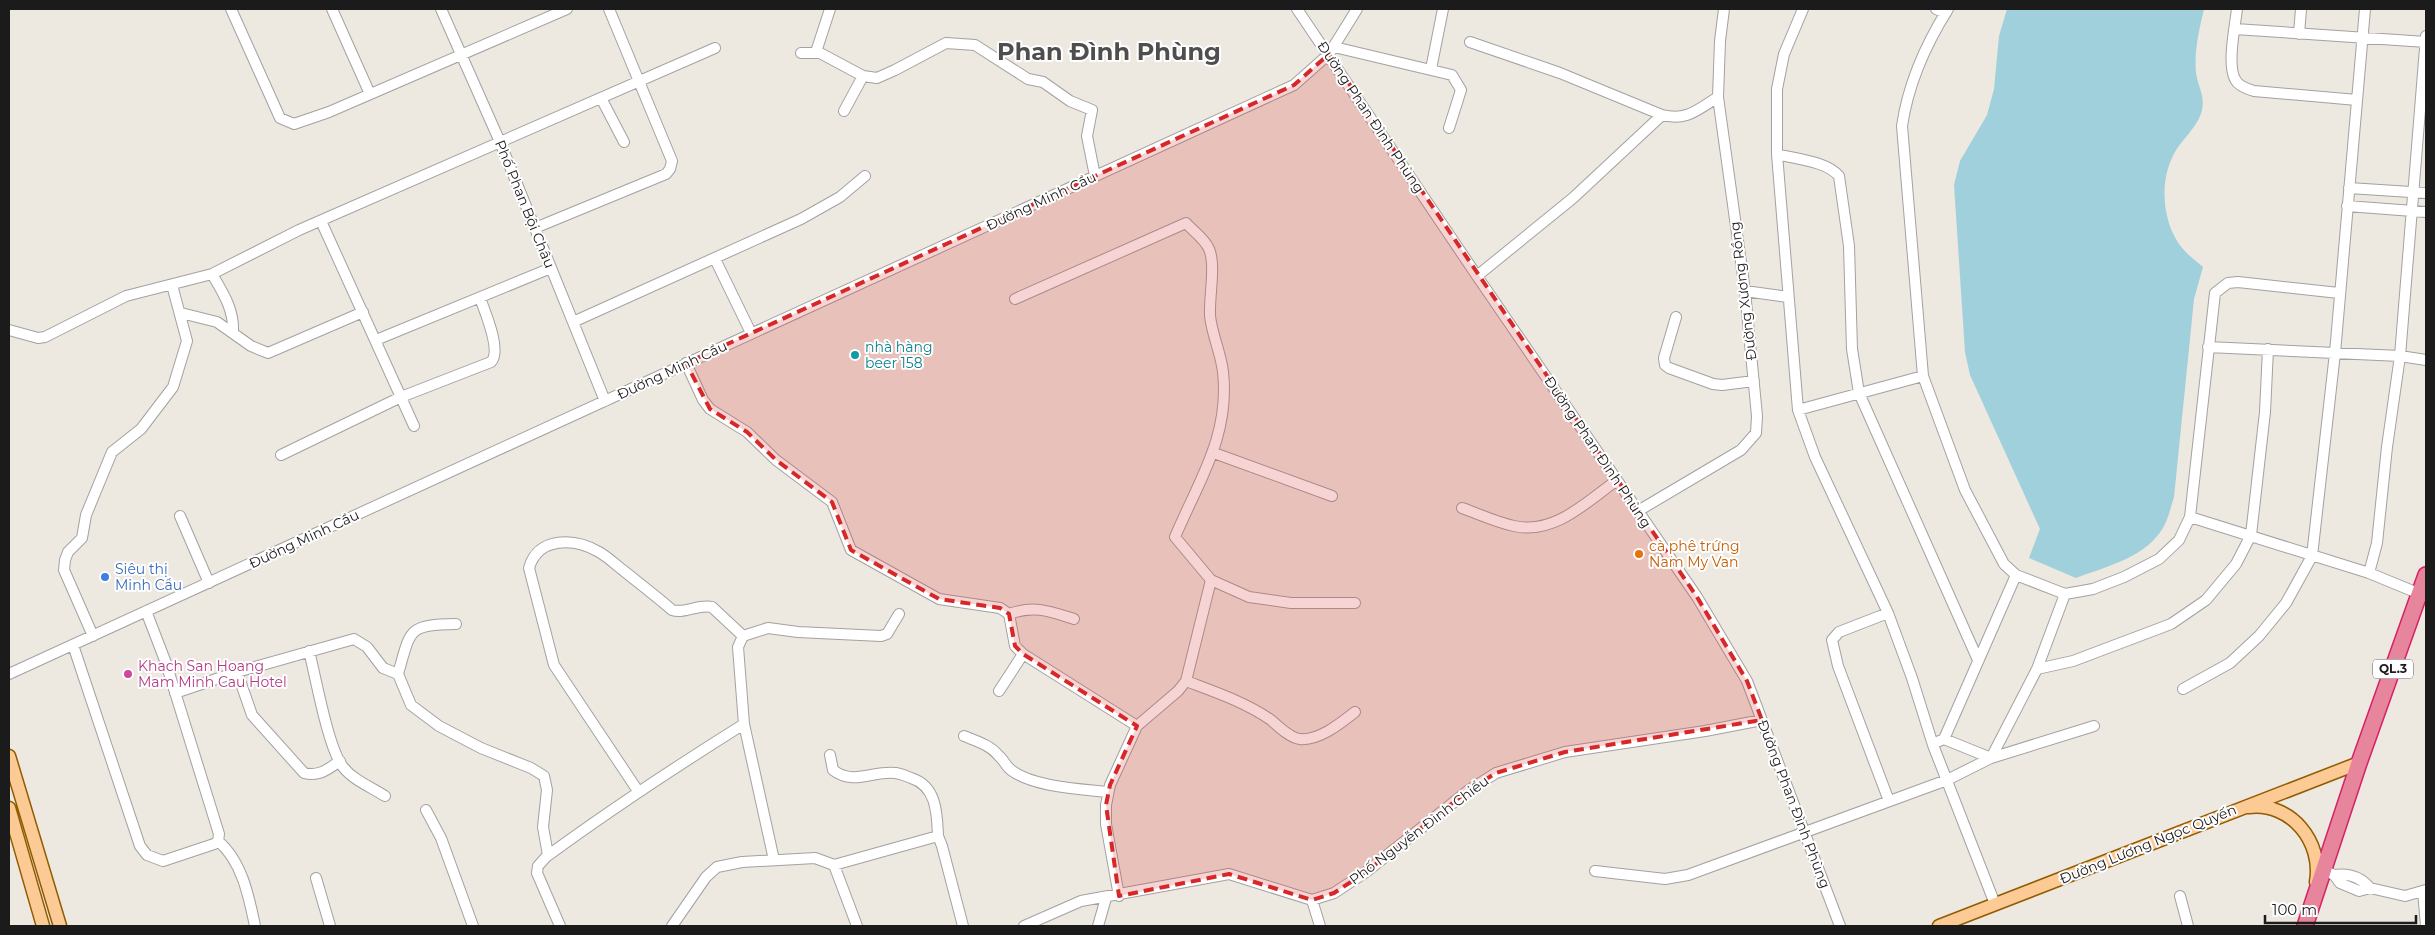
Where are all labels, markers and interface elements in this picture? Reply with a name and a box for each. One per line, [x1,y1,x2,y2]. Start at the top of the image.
district label: Phan Đình Phùng [997,37,1221,66]
street label: Đường Phan Đình Phùng [1313,38,1429,196]
street label: Phố Phan Bội Châu [491,137,559,271]
street label: Đường Minh Cầu [983,168,1099,234]
street label: Đường Xương Rồng [1726,221,1760,361]
street label: Đường Minh Cầu [614,337,730,403]
place label: nhà hàng beer 158 [865,338,933,372]
marker: nhà hàng beer 158 [849,349,861,361]
street label: Đường Phan Đình Phùng [1540,373,1656,531]
street label: Đường Minh Cầu [246,506,362,572]
place label: cà phê trứng Nam My Van [1649,537,1740,571]
marker: cà phê trứng Nam My Van [1633,548,1645,560]
place label: Siêu thị Minh Cầu [115,560,182,594]
marker: Siêu thị Minh Cầu [99,571,111,583]
place label: Khach San Hoang Mam Minh Cau Hotel [138,657,287,691]
road number: QL.3 [2373,660,2413,679]
marker: Khach San Hoang Mam Minh Cau Hotel [122,668,134,680]
street label: Đường Phan Đình Phùng [1753,717,1835,891]
street label: Phố Nguyễn Đình Chiểu [1346,772,1492,888]
street label: Đường Lương Ngọc Quyến [2057,800,2239,888]
scale bar [2265,892,2416,924]
text: 100 m [2272,900,2317,919]

